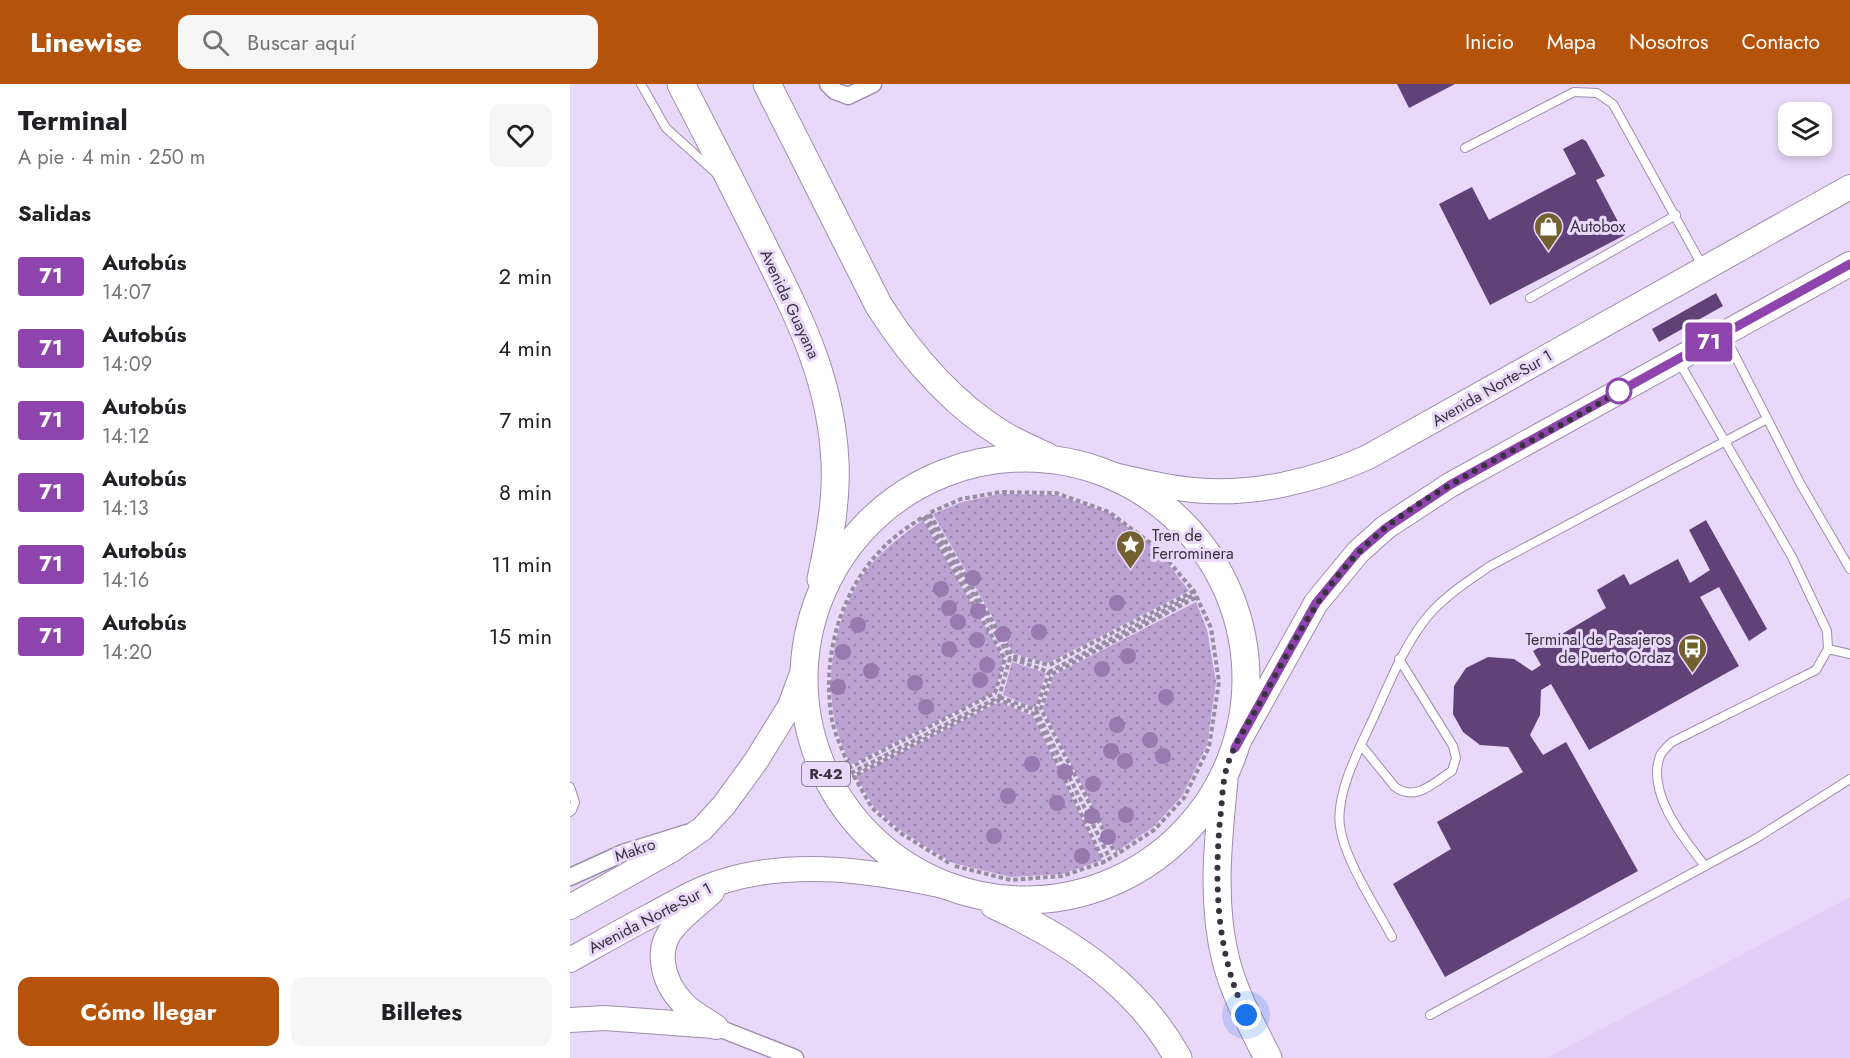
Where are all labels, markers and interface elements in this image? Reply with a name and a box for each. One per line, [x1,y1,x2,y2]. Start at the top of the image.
search box [178,15,598,69]
text: Linewise [30,22,142,63]
icon: search [199,26,232,59]
text: Buscar aquí [247,26,355,58]
text: Inicio [1465,27,1514,57]
text: Mapa [1547,27,1596,57]
text: Nosotros [1629,27,1708,57]
text: Contacto [1741,27,1820,57]
text: Terminal [18,100,128,141]
map controls [1778,102,1832,156]
button: layers [1778,102,1832,156]
button: heart [489,104,552,167]
text: A pie · 4 min · 250 m [18,143,205,172]
text: Salidas [18,197,91,229]
shop icon: Autobox [1533,210,1565,252]
place label: Autobox [1570,215,1626,238]
text: Autobús [102,246,187,278]
street label: Avenida Guayana [755,246,825,362]
text: 2 min [498,260,552,292]
text: 71 [39,261,63,291]
text: 14:07 [102,278,151,307]
text: Autobús [102,318,187,350]
line badge: 71 [1682,322,1736,362]
text: 71 [1697,327,1721,357]
text: 4 min [498,332,552,364]
text: 71 [39,333,63,363]
street label: Avenida Norte-Sur 1 [1427,344,1557,432]
text: 14:09 [102,350,152,379]
unlabelled marker [1606,378,1632,404]
text: Autobús [102,390,187,422]
text: 7 min [499,404,552,436]
text: 71 [39,405,63,435]
text: 14:12 [102,422,149,451]
text: Autobús [102,462,187,494]
text: 8 min [499,476,552,508]
text: 71 [39,477,63,507]
text: 14:13 [102,494,149,523]
place label: Tren de Ferrominera [1152,524,1234,565]
place icon: Tren de Ferrominera [1115,528,1147,570]
text: Autobús [102,534,187,566]
text: 11 min [491,548,552,580]
text: 71 [39,549,63,579]
text: 14:16 [102,566,149,595]
text: Autobús [102,606,187,638]
text: 15 min [489,620,552,652]
text: 71 [39,621,63,651]
place label: Terminal de Pasajeros de Puerto Ordaz [1525,628,1672,669]
bus stop icon: Terminal de Pasajeros de Puerto Ordaz [1676,632,1708,674]
text: 14:20 [102,638,152,667]
road number: R-42 [802,762,850,786]
street label: Makro [612,832,659,868]
street label: Avenida Norte-Sur 1 [584,877,716,959]
button: Cómo llegar [18,977,279,1046]
button: Billetes [291,977,552,1046]
your location [1231,1000,1261,1030]

